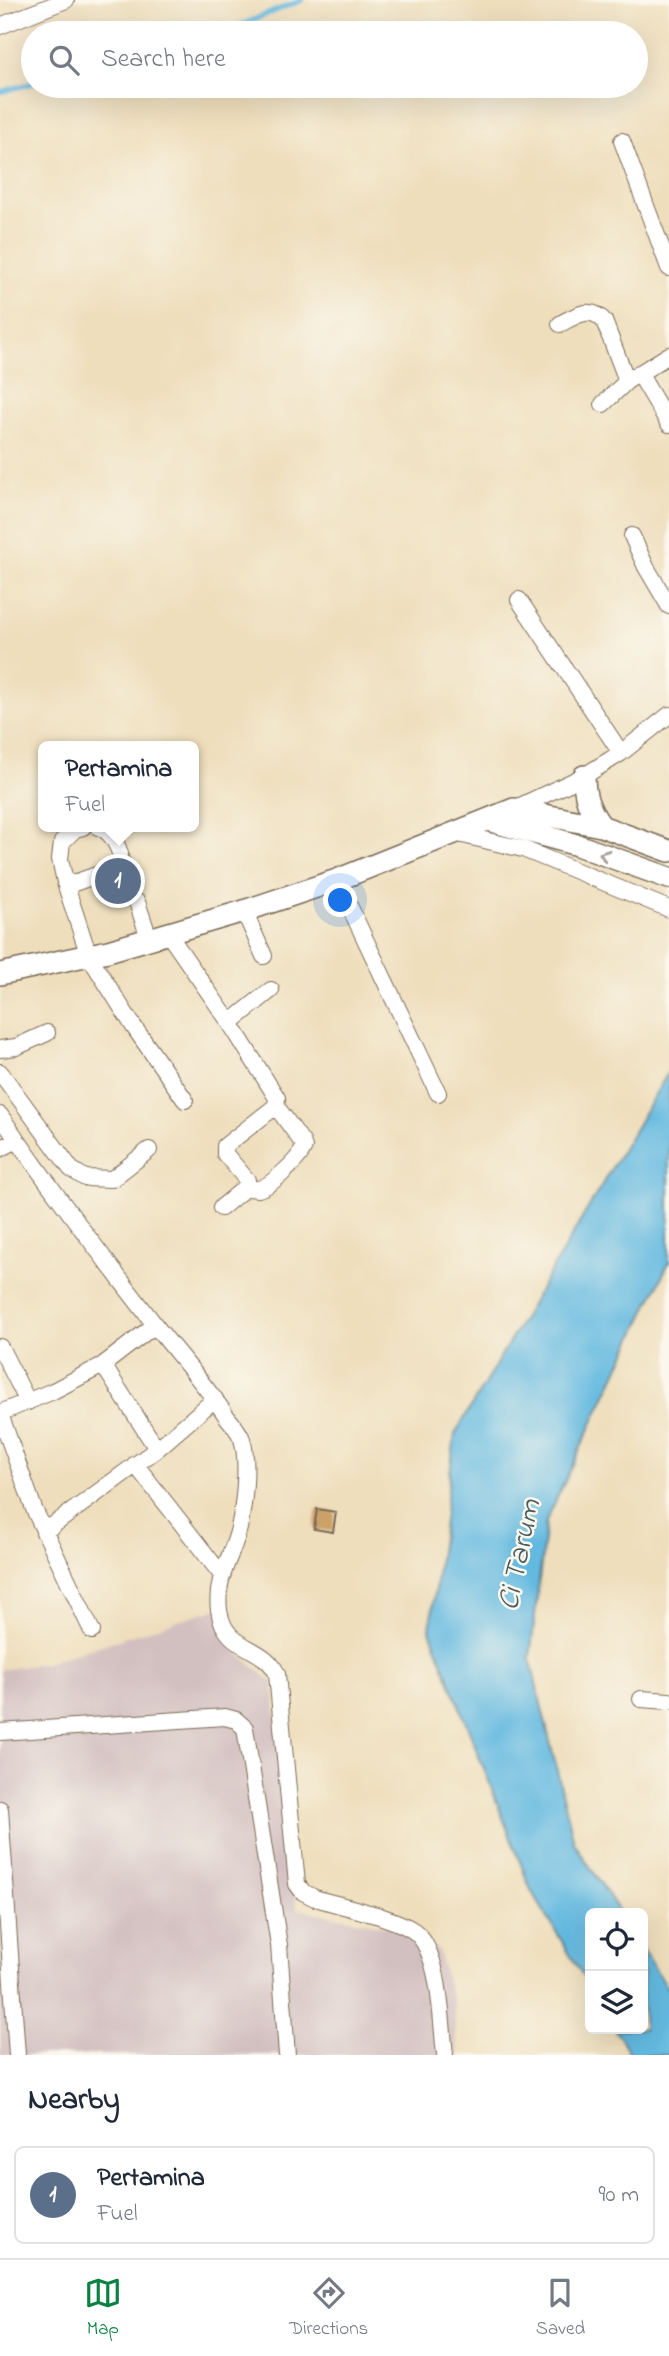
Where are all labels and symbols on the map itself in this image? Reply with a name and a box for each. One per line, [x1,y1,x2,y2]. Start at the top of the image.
one-way arrow [599,849,611,863]
pin: 1 [95,855,141,907]
your location [323,883,357,917]
water label: Ci Tarum [488,1495,554,1615]

